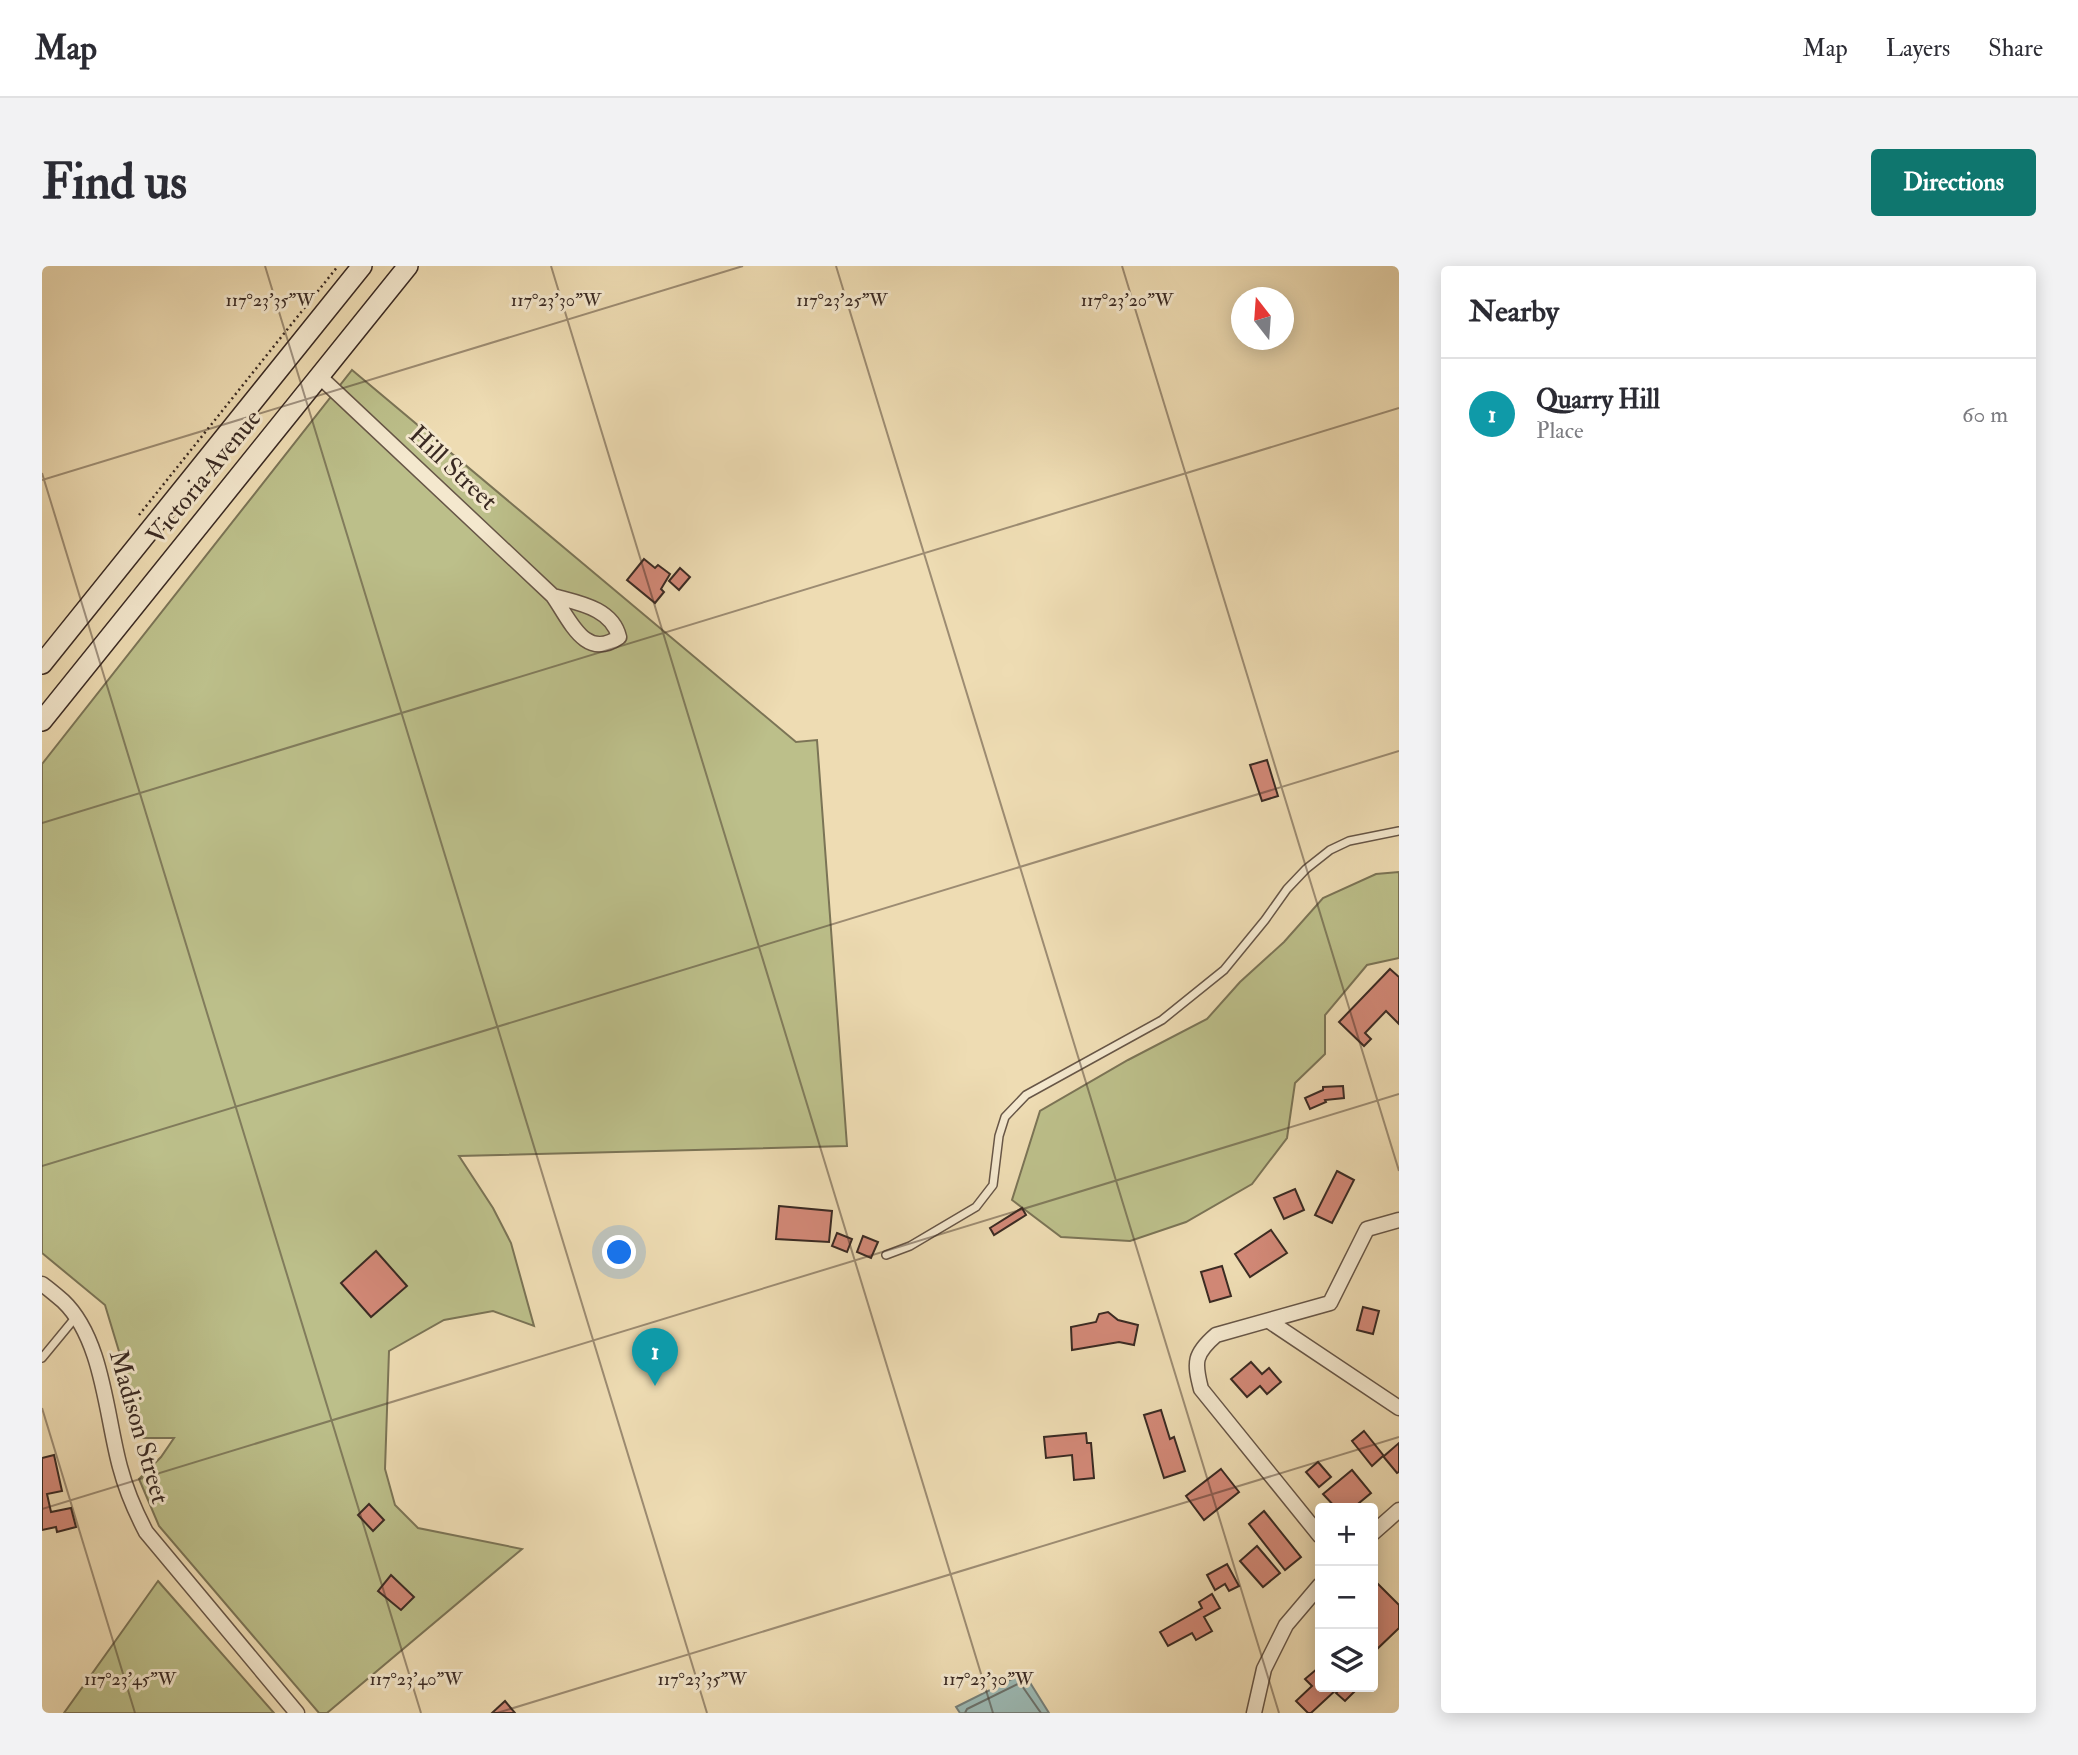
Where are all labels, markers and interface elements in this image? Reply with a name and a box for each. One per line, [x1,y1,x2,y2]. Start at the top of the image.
text: Map [35,28,97,69]
text: Map [1803,33,1848,64]
text: Layers [1886,33,1950,64]
text: Share [1988,33,2043,64]
button: Directions [1871,149,2036,216]
text: Find us [42,152,187,213]
north arrow [1231,287,1294,350]
text: 117°23'35"W [225,289,315,312]
text: 117°23'30"W [511,289,602,312]
text: 117°23'25"W [796,289,888,312]
text: 117°23'20"W [1081,289,1174,312]
text: Nearby [1469,293,1559,330]
text: Quarry Hill [1536,384,1660,416]
text: 1 [1488,400,1496,429]
text: 60 m [1962,400,2008,429]
street label: Victoria Avenue [140,403,268,551]
text: Place [1536,416,1584,445]
street label: Hill Street [402,419,504,517]
your location [602,1235,636,1269]
pin: 1 [632,1328,678,1386]
street label: Madison Street [102,1346,176,1508]
map controls [1315,1503,1378,1692]
button: + [1315,1503,1378,1566]
button: − [1315,1566,1378,1629]
button: layers [1315,1629,1378,1692]
text: 117°23'45"W [84,1668,177,1691]
text: 117°23'40"W [369,1668,463,1691]
text: 117°23'35"W [657,1668,747,1691]
text: 117°23'30"W [943,1668,1034,1691]

